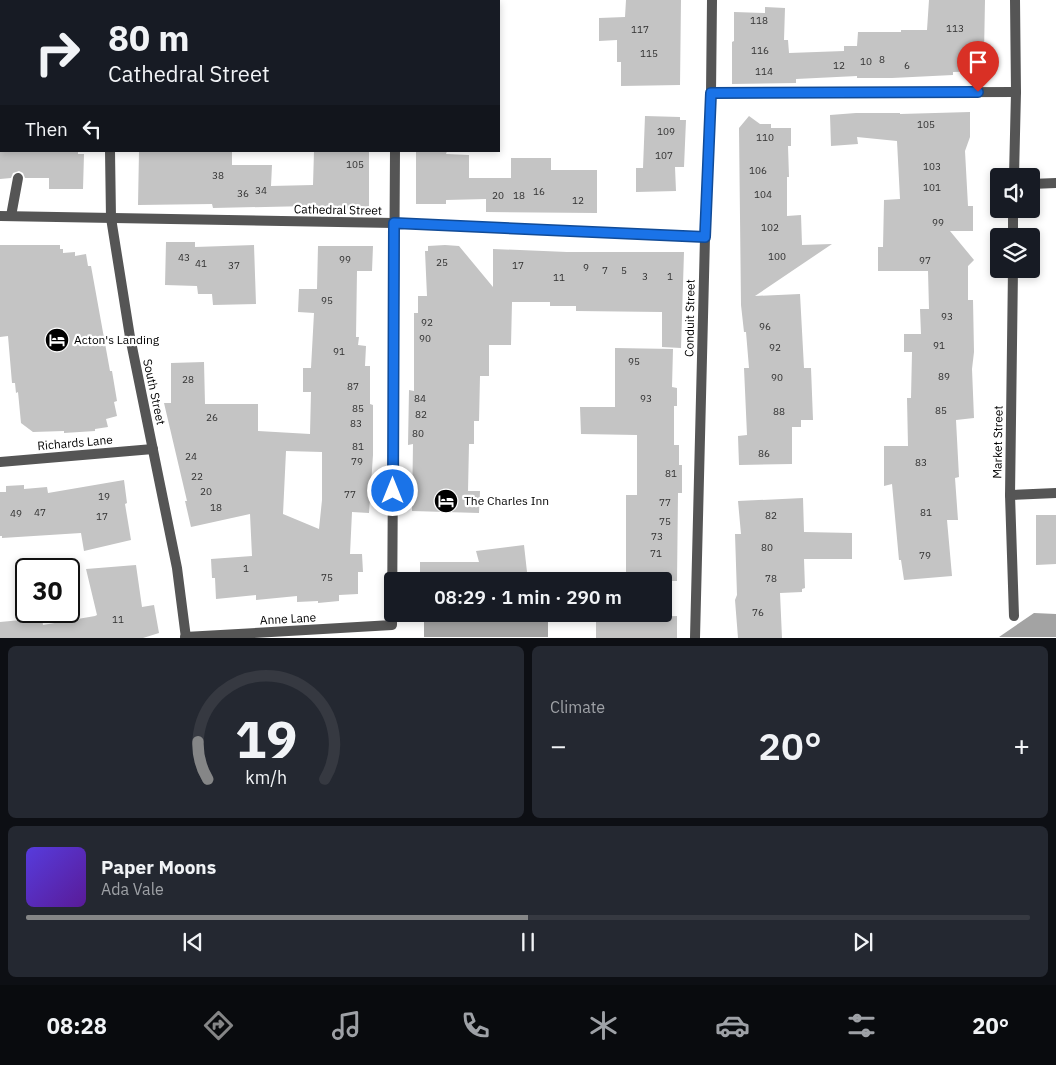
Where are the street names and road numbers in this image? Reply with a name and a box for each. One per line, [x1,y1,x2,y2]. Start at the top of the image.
street label: Cathedral Street [294,201,382,218]
street label: Conduit Street [681,279,698,357]
street label: South Street [140,357,169,426]
street label: Market Street [989,405,1006,479]
street label: Richards Lane [37,432,114,453]
street label: Anne Lane [259,610,317,627]

